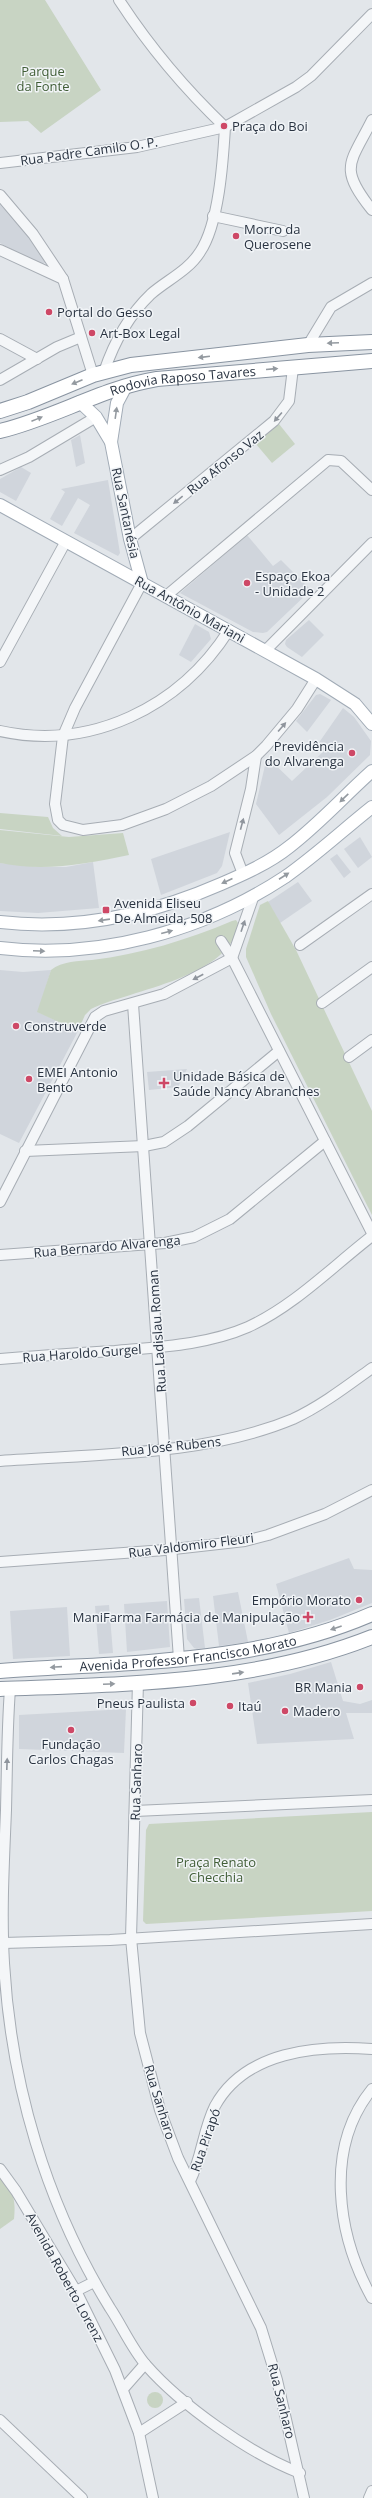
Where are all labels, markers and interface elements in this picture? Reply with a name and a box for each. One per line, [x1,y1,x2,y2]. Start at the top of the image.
park label: Parque da Fonte [17,62,70,95]
place label: Praça do Boi [232,117,308,135]
marker: Praça do Boi [219,121,229,131]
street label: Rua Padre Camilo O. P. [19,132,159,170]
place label: Morro da Querosene [244,220,311,253]
marker: Morro da Querosene [231,231,241,241]
place label: Portal do Gesso [57,303,153,321]
marker: Portal do Gesso [44,307,54,317]
place label: Art-Box Legal [100,324,180,342]
marker: Art-Box Legal [87,328,97,338]
one-way arrow [327,340,339,347]
one-way arrow [198,353,210,360]
street label: Rodovia Raposo Tavares [107,362,257,400]
one-way arrow [266,366,278,373]
one-way arrow [70,379,82,385]
one-way arrow [113,407,119,419]
one-way arrow [273,411,282,422]
one-way arrow [32,416,44,422]
street label: Rua Afonso Vaz [183,426,267,498]
street label: Rua Santanésia [108,466,144,560]
one-way arrow [173,496,184,505]
place label: Espaço Ekoa - Unidade 2 [255,567,330,600]
street label: Rua Antônio Mariani [132,571,248,647]
marker: Espaço Ekoa - Unidade 2 [242,578,252,588]
one-way arrow [278,721,287,732]
place label: Previdência do Alvarenga [265,737,344,770]
marker: Previdência do Alvarenga [347,748,357,758]
one-way arrow [339,793,349,803]
one-way arrow [239,818,245,830]
one-way arrow [278,873,290,880]
one-way arrow [221,879,233,885]
place label: Avenida Eliseu De Almeida, 508 [114,894,212,927]
marker: Avenida Eliseu De Almeida, 508 [101,905,111,915]
one-way arrow [98,917,110,924]
one-way arrow [241,920,247,932]
one-way arrow [161,929,173,935]
one-way arrow [33,947,45,954]
one-way arrow [193,974,204,980]
place label: Construverde [24,1017,106,1035]
marker: Construverde [11,1021,21,1031]
place label: EMEI Antonio Bento [37,1063,118,1096]
place label: Unidade Básica de Saúde Nancy Abranches [173,1067,319,1100]
marker: EMEI Antonio Bento [24,1074,34,1084]
marker: Unidade Básica de Saúde Nancy Abranches [158,1077,170,1089]
street label: Rua Bernardo Alvarenga [33,1231,181,1261]
street label: Rua Ladislau Roman [144,1269,170,1393]
street label: Rua Haroldo Gurgel [22,1340,142,1366]
street label: Rua José Rubens [120,1432,222,1460]
street label: Rua Valdomiro Fleuri [127,1528,255,1562]
place label: Empório Morato [252,1591,351,1609]
marker: Empório Morato [354,1595,364,1605]
place label: ManiFarma Farmácia de Manipulação [73,1608,300,1626]
marker: ManiFarma Farmácia de Manipulação [303,1612,313,1622]
one-way arrow [329,1626,341,1632]
street label: Avenida Professor Francisco Morato [79,1631,299,1675]
one-way arrow [49,1664,62,1670]
one-way arrow [232,1670,244,1676]
place label: BR Mania [295,1678,352,1696]
one-way arrow [103,1681,116,1687]
marker: BR Mania [355,1682,365,1692]
place label: Pneus Paulista [97,1694,185,1712]
place label: Itaú [238,1697,261,1715]
marker: Pneus Paulista [188,1698,198,1708]
marker: Itaú [225,1701,235,1711]
place label: Madero [293,1702,340,1720]
marker: Madero [280,1706,290,1716]
marker: Fundação Carlos Chagas [66,1725,76,1735]
place label: Fundação Carlos Chagas [28,1735,114,1768]
street label: Rua Sanharo [126,1743,146,1821]
one-way arrow [4,1758,11,1770]
park label: Praça Renato Checchia [176,1853,256,1886]
street label: Rua Sanharo [140,2062,180,2142]
street label: Rua Pirapó [186,2106,224,2174]
street label: Avenida Roberto Lorenz [22,2209,108,2345]
street label: Rua Sanharo [264,2361,300,2441]

